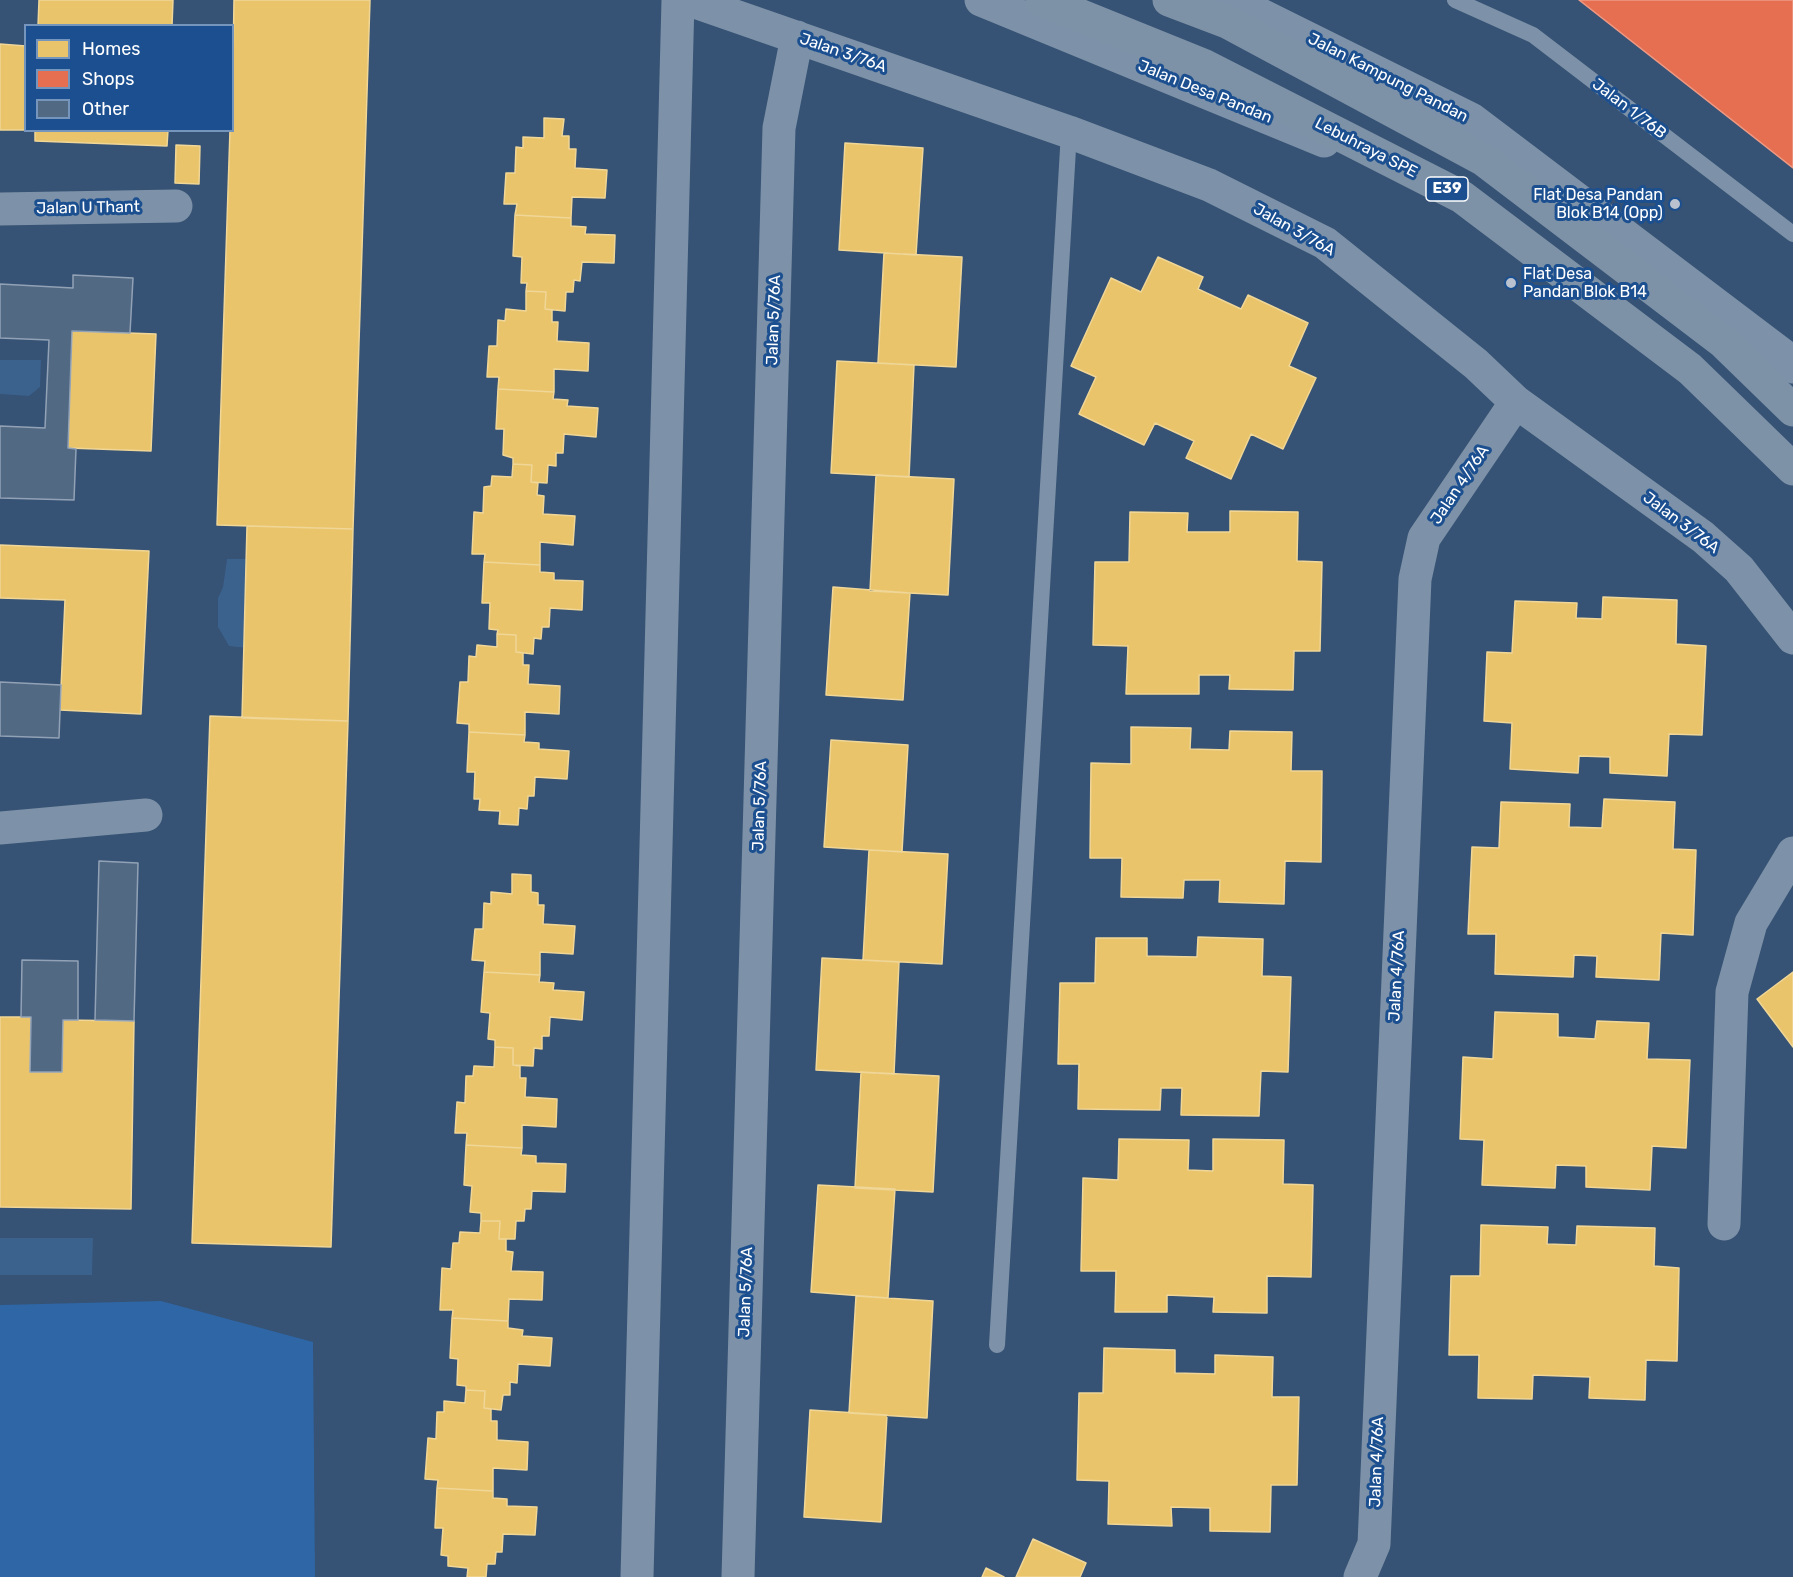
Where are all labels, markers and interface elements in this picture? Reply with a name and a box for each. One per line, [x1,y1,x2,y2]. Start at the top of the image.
legend [24,24,234,132]
street label: Jalan 3/76A [797,29,889,77]
street label: Jalan Kampung Pandan [1305,29,1471,127]
text: Homes [82,38,140,60]
street label: Jalan Desa Pandan [1135,56,1275,128]
text: Shops [82,68,134,90]
street label: Jalan 1/76B [1588,75,1670,143]
text: Other [82,98,129,120]
street label: Lebuhraya SPE [1312,114,1420,182]
road number: E39 [1426,177,1468,201]
place label: Flat Desa Pandan Blok B14 (Opp) [1533,185,1663,223]
street label: Jalan U Thant [36,197,140,219]
marker: Flat Desa Pandan Blok B14 (Opp) [1668,197,1682,211]
street label: Jalan 3/76A [1250,200,1338,260]
place label: Flat Desa Pandan Blok B14 [1523,264,1647,302]
street label: Jalan 5/76A [763,274,785,366]
marker: Flat Desa Pandan Blok B14 [1504,276,1518,290]
street label: Jalan 4/76A [1427,442,1493,528]
street label: Jalan 3/76A [1639,488,1723,558]
street label: Jalan 5/76A [749,760,771,852]
street label: Jalan 4/76A [1385,930,1409,1022]
street label: Jalan 5/76A [735,1246,757,1338]
street label: Jalan 4/76A [1366,1416,1388,1508]

